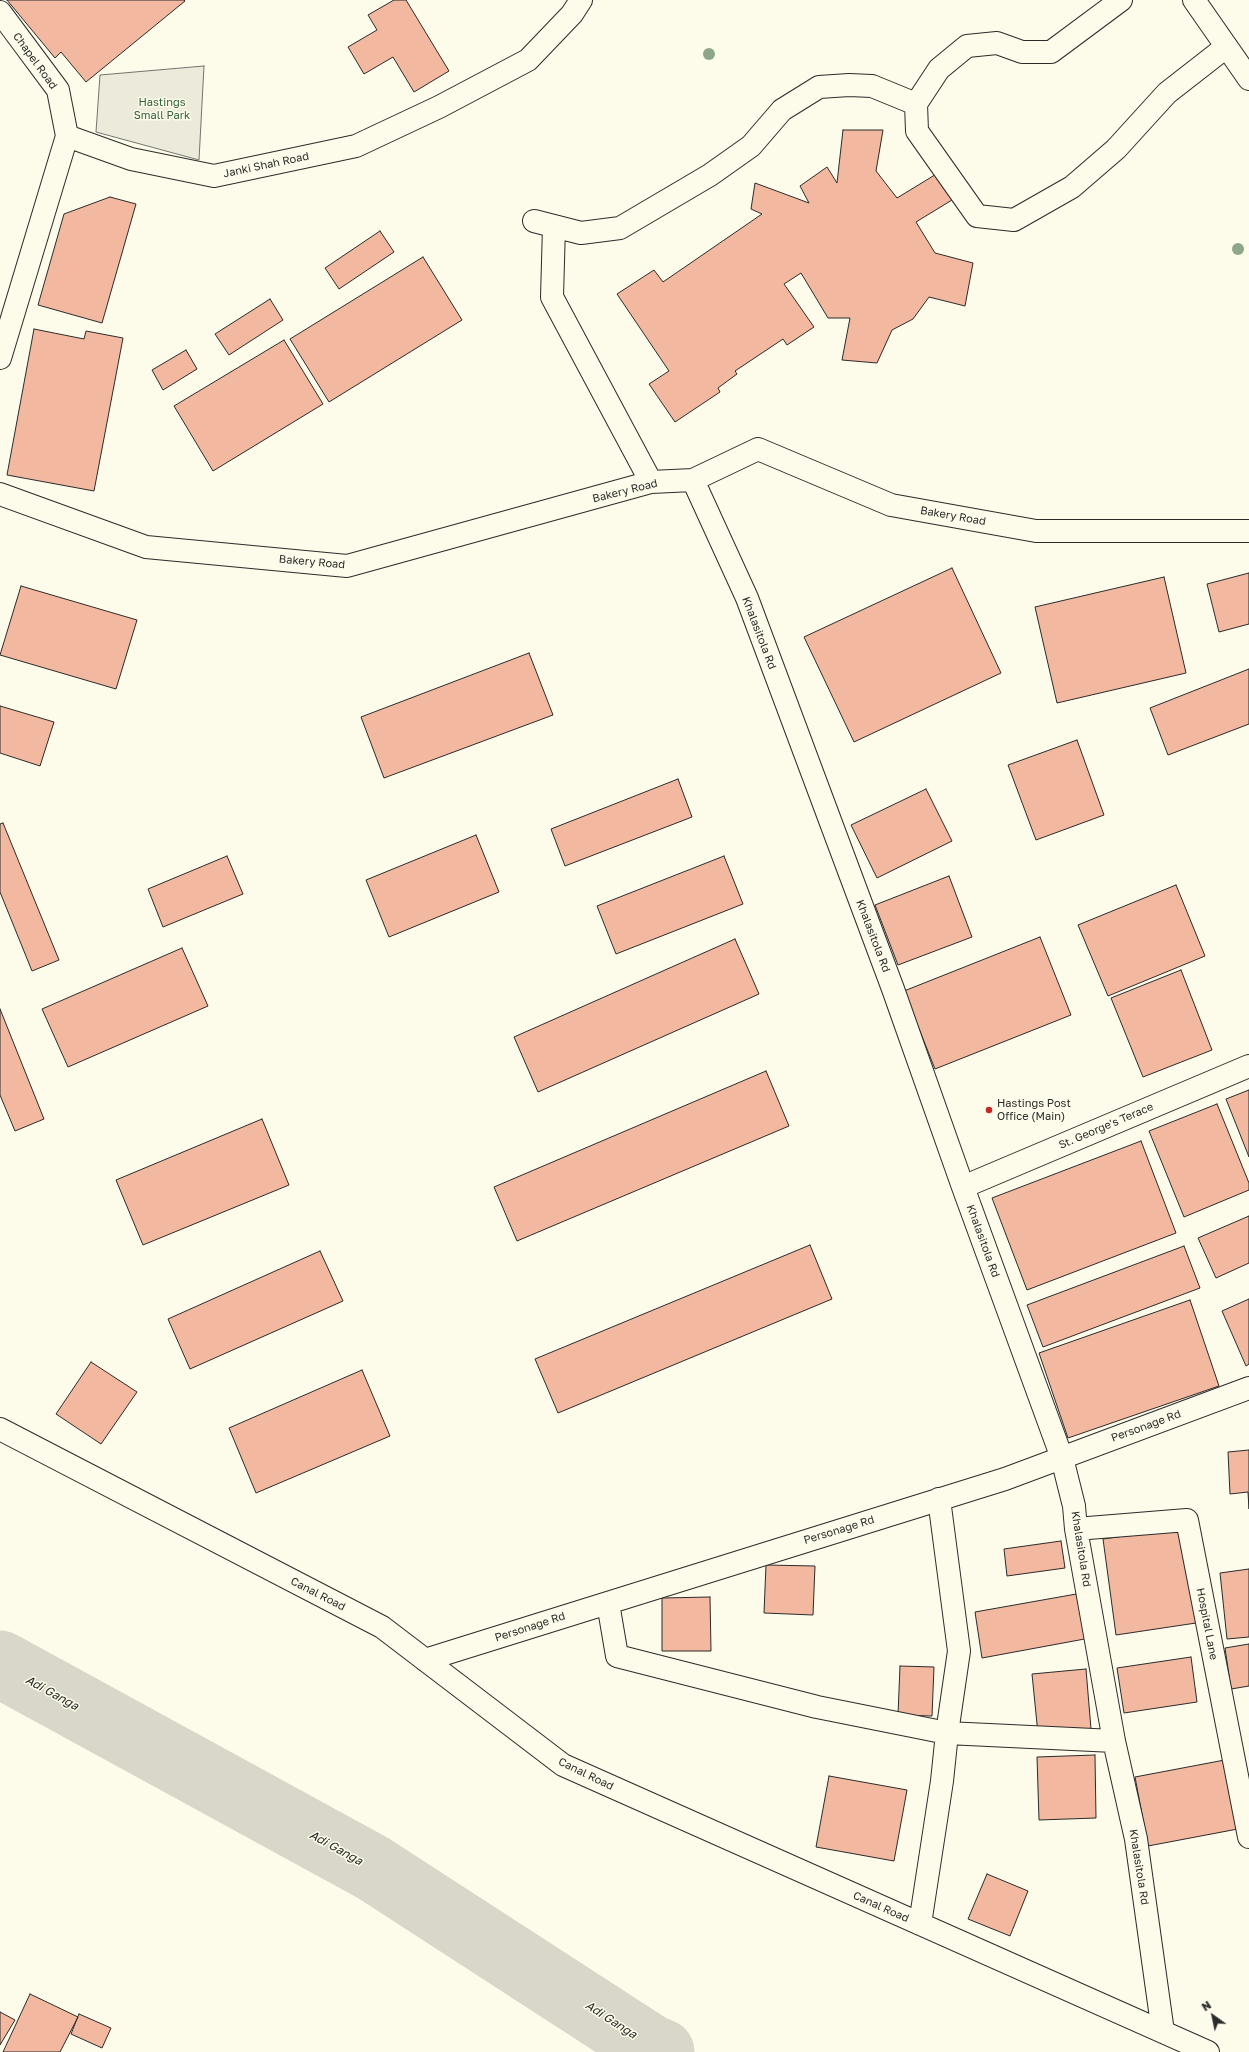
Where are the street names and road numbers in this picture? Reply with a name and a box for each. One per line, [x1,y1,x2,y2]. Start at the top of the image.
street label: Chapel Road [10,30,60,92]
street label: Janki Shah Road [222,149,310,181]
street label: Bakery Road [591,477,659,505]
street label: Bakery Road [919,504,987,528]
street label: Bakery Road [278,553,346,571]
street label: Khalasitola Rd [739,595,779,671]
street label: Khalasitola Rd [853,898,893,974]
street label: St. George's Terace [1057,1100,1155,1152]
street label: Khalasitola Rd [964,1203,1002,1279]
street label: Personage Rd [1109,1407,1183,1445]
street label: Khalasitola Rd [1068,1510,1094,1588]
street label: Personage Rd [802,1513,876,1547]
street label: Canal Road [288,1575,348,1613]
street label: Hospital Lane [1194,1587,1220,1661]
street label: Personage Rd [493,1609,567,1645]
street label: Canal Road [556,1755,616,1793]
street label: Khalasitola Rd [1126,1828,1152,1906]
street label: Canal Road [851,1889,911,1925]

